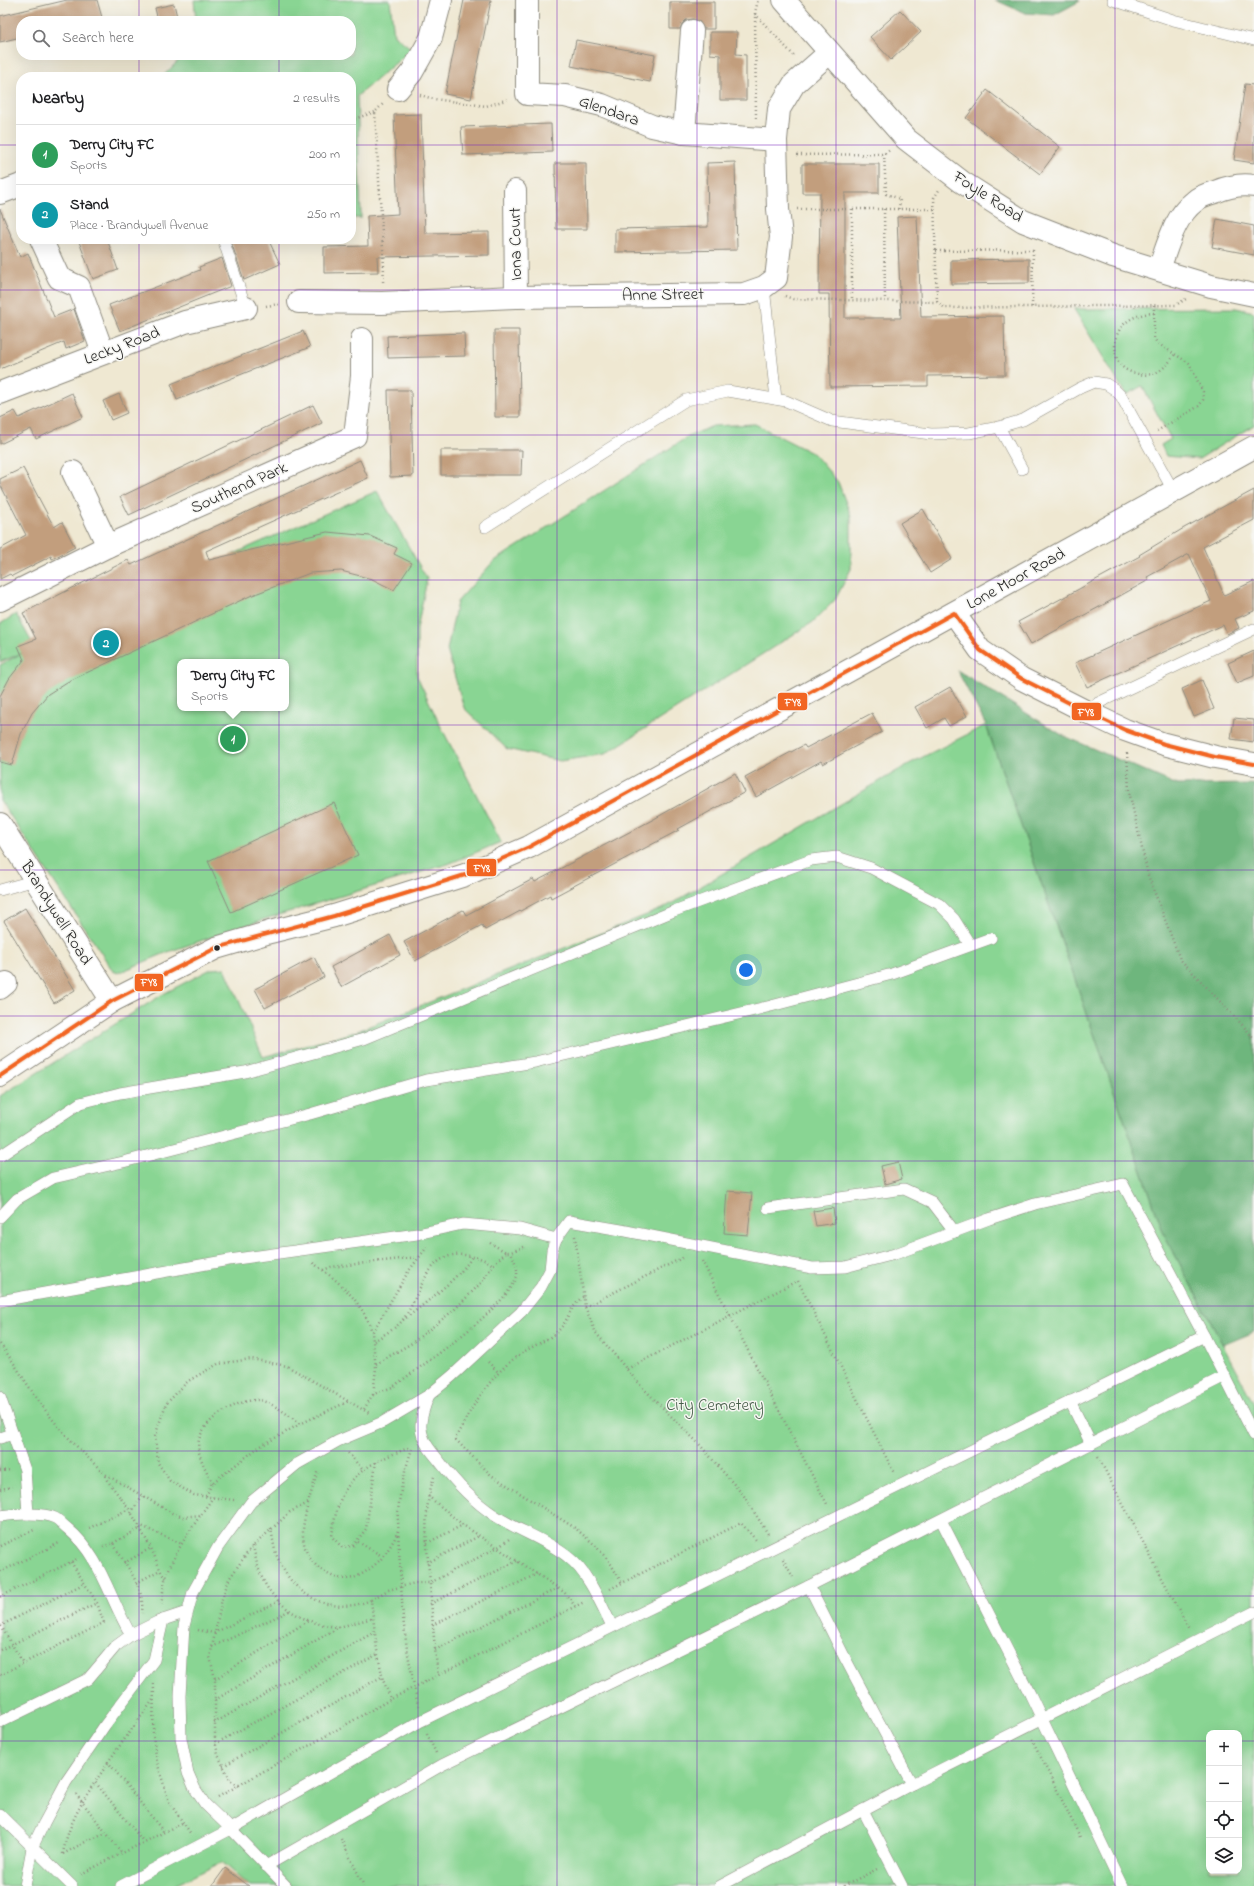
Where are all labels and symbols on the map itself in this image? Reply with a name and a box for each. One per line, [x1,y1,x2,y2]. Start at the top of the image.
street label: Glendara [575,89,643,133]
street label: Foyle Road [946,164,1029,230]
street label: Iona Court [503,207,529,281]
street label: Anne Street [622,282,704,308]
street label: Lecky Road [80,320,164,373]
street label: Southend Park [187,455,292,521]
street label: Lone Moor Road [962,541,1070,617]
pin: 2 [93,628,119,658]
line badge: FY8 [777,692,808,711]
text: FY8 [784,695,802,711]
line badge: FY8 [1071,702,1102,721]
text: FY8 [1077,705,1095,721]
pin: 1 [220,724,246,754]
street label: Brandywell Road [12,855,98,971]
line badge: FY8 [466,858,497,877]
text: FY8 [473,861,491,877]
unlabelled marker [212,943,222,953]
your location [736,960,756,980]
line badge: FY8 [134,973,164,992]
text: FY8 [140,975,158,991]
park label: City Cemetery [666,1393,764,1419]

